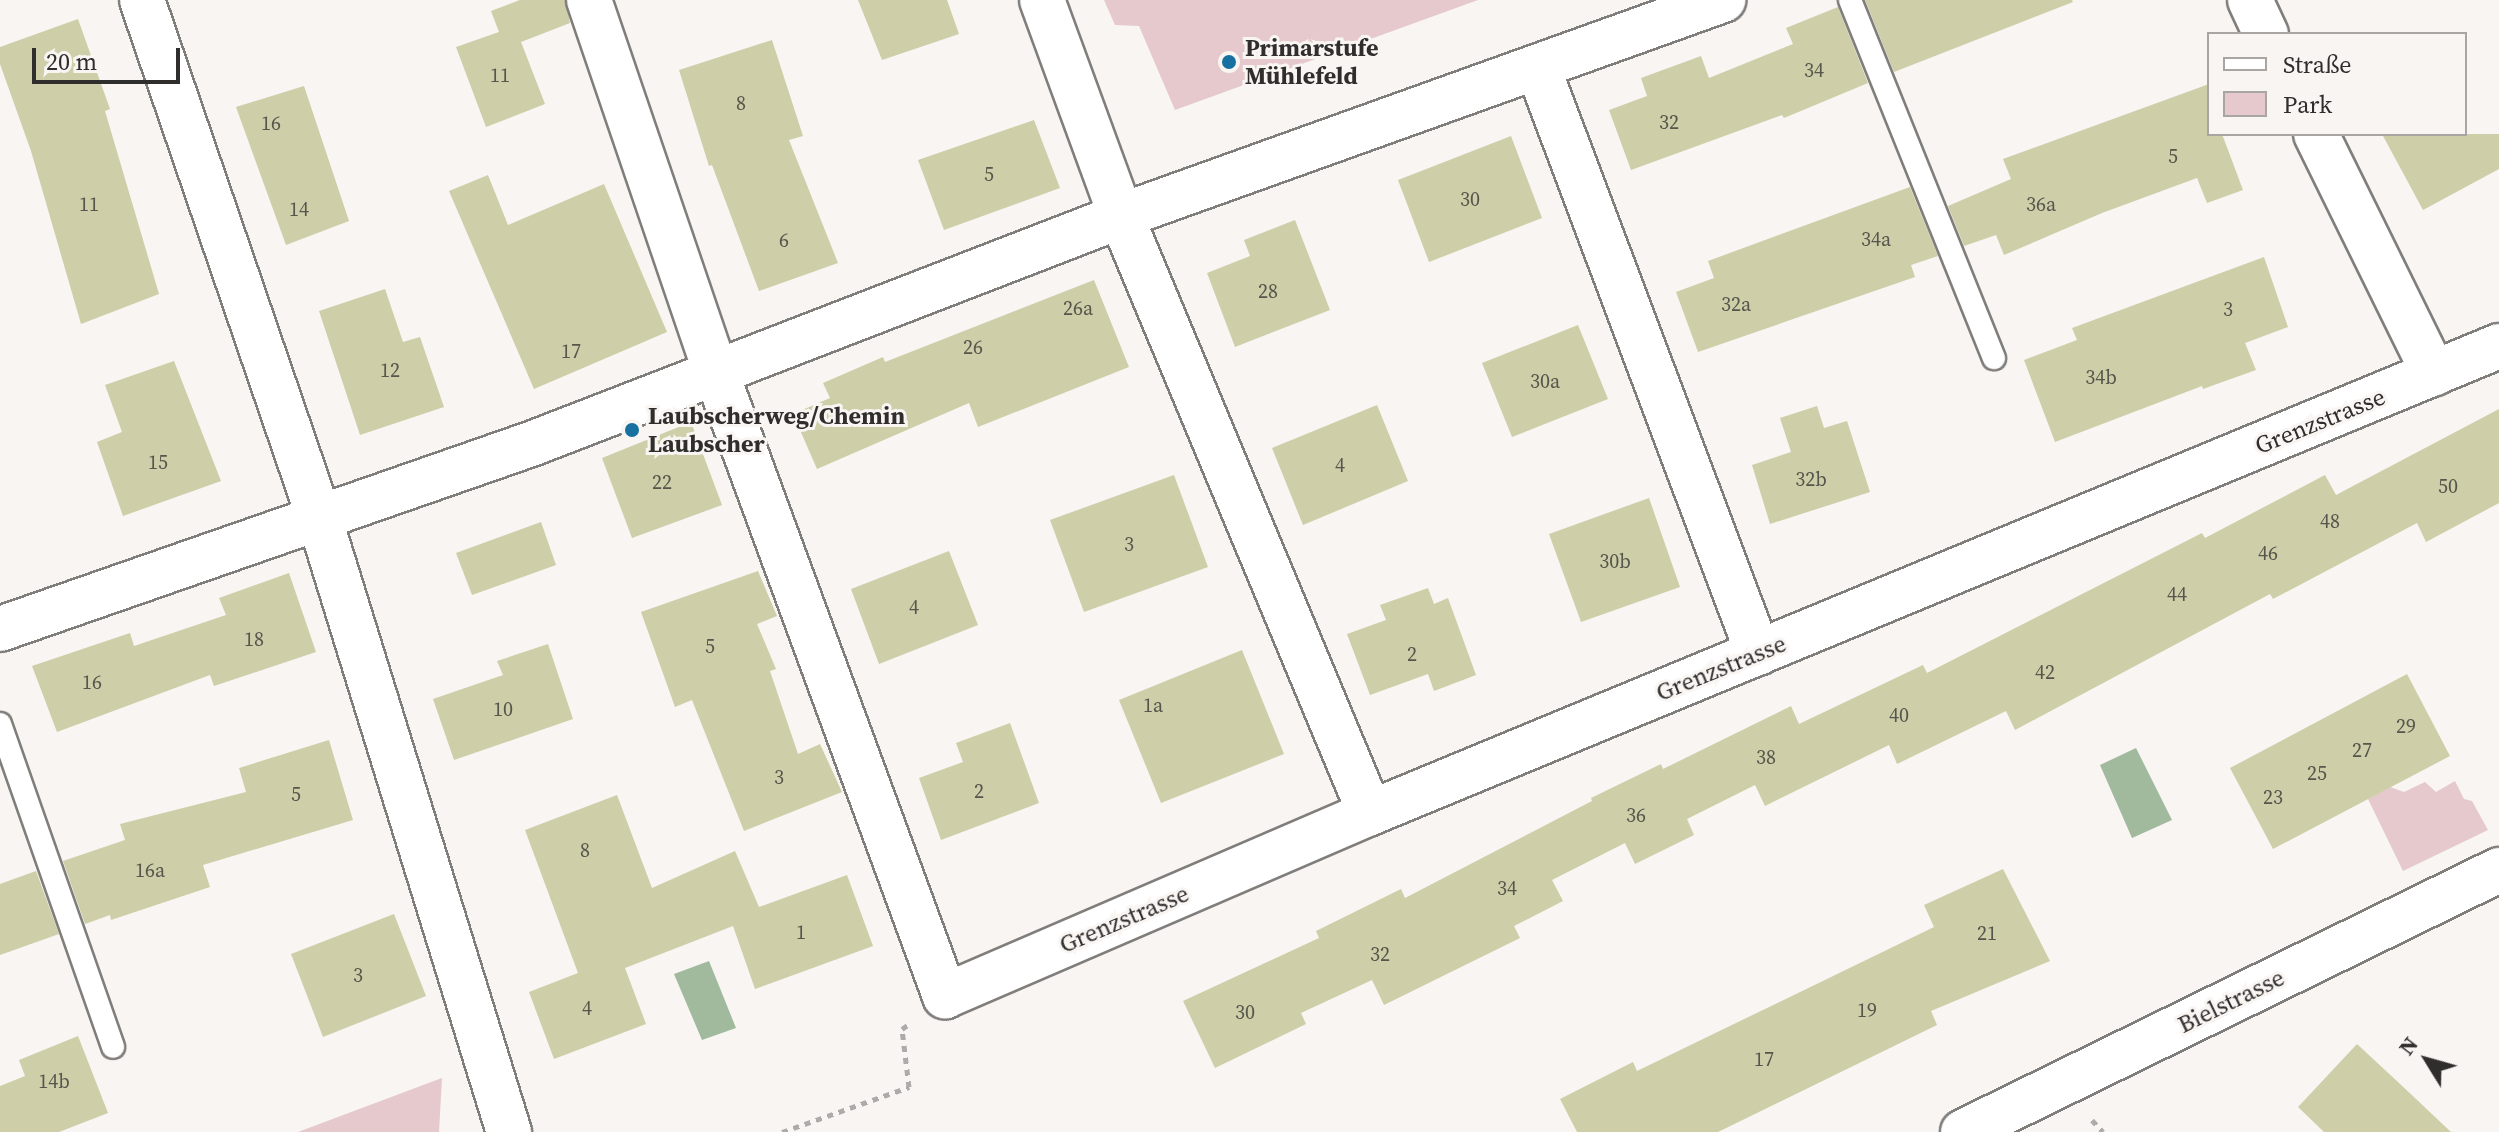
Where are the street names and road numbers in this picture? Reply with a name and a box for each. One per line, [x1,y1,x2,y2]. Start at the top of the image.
street label: Grenzstrasse [2251,382,2389,460]
street label: Grenzstrasse [1652,629,1790,707]
street label: Grenzstrasse [1055,879,1193,959]
street label: Bielstrasse [2173,963,2289,1039]

